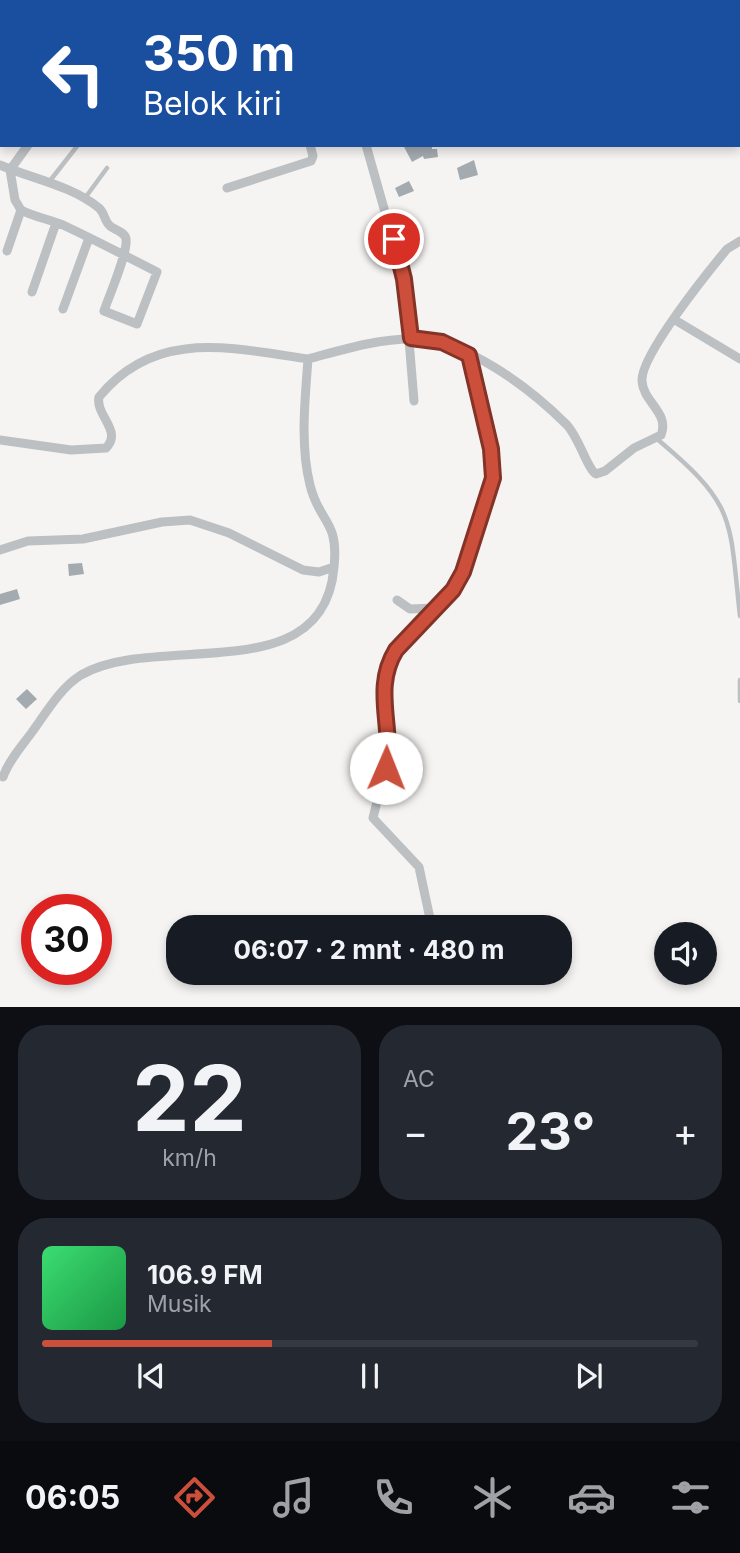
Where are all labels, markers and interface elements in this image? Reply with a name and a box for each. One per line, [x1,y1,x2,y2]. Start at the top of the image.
text: 350 m [143,24,295,83]
icon: left [28,28,119,119]
text: Belok kiri [143,84,282,123]
pin [364,209,424,269]
icon: arrive [375,220,413,258]
position arrow [349,731,423,805]
speed limit sign: 30 [21,894,112,985]
map controls [654,922,717,985]
button: sound [654,922,717,985]
text: 06:07 · 2 mnt · 480 m [233,934,505,965]
text: 22 [132,1043,247,1153]
text: AC [403,1065,435,1093]
text: 23° [506,1100,595,1163]
text: − [403,1109,428,1155]
text: + [673,1109,698,1155]
text: km/h [162,1144,217,1172]
text: 106.9 FM [147,1259,263,1290]
text: Musik [147,1290,212,1318]
icon: previous [132,1357,170,1395]
icon: pause [351,1357,389,1395]
icon: next [570,1357,608,1395]
icon: directions [170,1473,219,1522]
icon: music [269,1473,318,1522]
icon: phone [369,1473,418,1522]
icon: climate [468,1473,517,1522]
icon: car [567,1473,616,1522]
icon: filters [666,1473,715,1522]
text: 06:05 [25,1478,120,1517]

